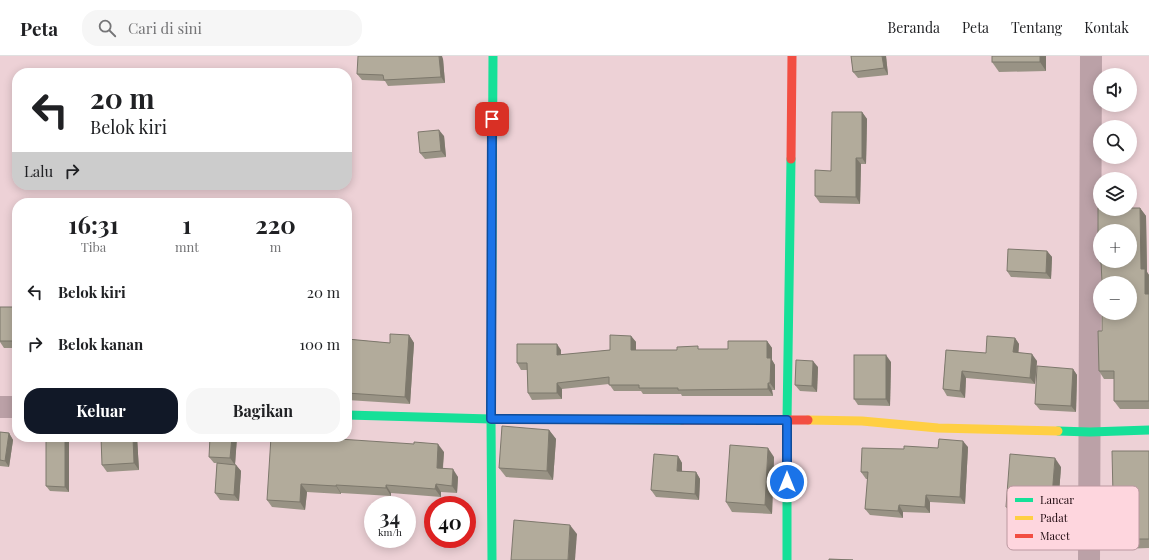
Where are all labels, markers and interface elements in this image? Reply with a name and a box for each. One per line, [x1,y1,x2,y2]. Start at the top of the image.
search box [82,10,362,46]
text: Peta [20,15,58,41]
icon: search [96,17,118,39]
text: Cari di sini [128,18,202,38]
text: Beranda [888,18,940,37]
text: Peta [962,18,989,37]
text: Tentang [1011,18,1062,37]
text: Kontak [1084,18,1129,37]
map controls [1093,68,1137,320]
button: sound [1093,68,1137,112]
text: 20 m [90,79,155,116]
icon: left [24,84,76,136]
pin [475,102,509,136]
icon: arrive [481,108,503,130]
text: Belok kiri [90,115,167,139]
button: search [1093,120,1137,164]
icon: right [61,160,83,182]
text: Lalu [24,161,53,181]
button: layers [1093,172,1137,216]
text: 16:31 [68,208,119,240]
text: 1 [182,208,192,240]
text: 220 [255,208,296,240]
button: + [1093,224,1137,268]
text: Tiba [81,238,106,255]
text: mnt [175,238,199,255]
text: m [270,238,281,255]
button: − [1093,276,1137,320]
icon: left [24,281,46,303]
text: Belok kiri [58,282,126,302]
text: 20 m [307,282,340,302]
icon: right [24,333,46,355]
text: Belok kanan [58,334,143,354]
text: 100 m [299,334,340,354]
button: Keluar [24,388,178,434]
button: Bagikan [186,388,340,434]
position arrow [766,461,808,503]
legend [1007,486,1139,550]
text: Lancar [1040,492,1074,507]
speed limit sign: 40 [424,496,476,548]
text: 34 [380,503,400,530]
text: Padat [1040,510,1068,525]
text: km/h [378,525,402,539]
text: Macet [1040,528,1070,543]

